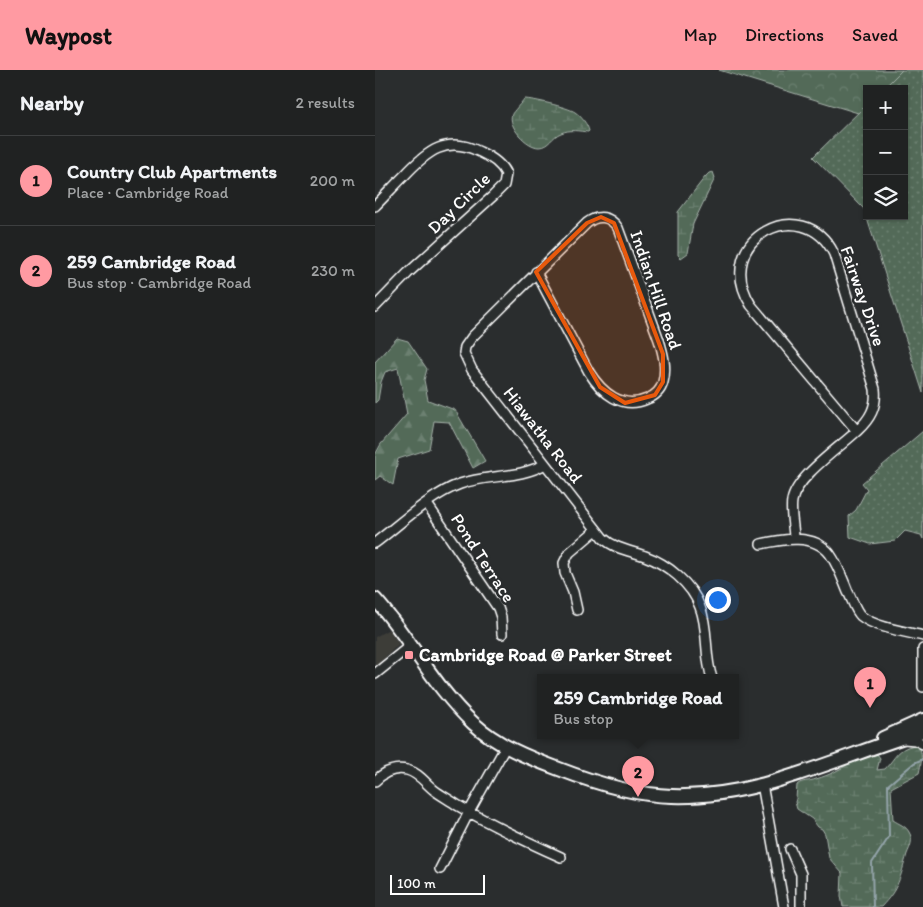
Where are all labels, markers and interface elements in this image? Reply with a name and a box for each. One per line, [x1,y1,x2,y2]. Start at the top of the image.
text: Waypost [25,21,112,50]
text: Map [684,24,717,46]
text: Directions [745,24,824,46]
text: Saved [852,24,898,46]
map controls [863,85,908,220]
button: + [863,85,908,130]
text: Nearby [20,90,84,115]
text: 2 results [295,93,355,112]
button: − [863,130,908,175]
text: Country Club Apartments [67,160,277,183]
street label: Day Circle [423,168,495,238]
text: 1 [32,171,40,190]
text: 200 m [310,171,355,190]
button: layers [863,175,908,220]
text: Place · Cambridge Road [67,183,228,202]
street label: Indian Hill Road [625,228,687,353]
street label: Fairway Drive [836,243,890,349]
text: 259 Cambridge Road [67,250,236,273]
text: 2 [32,261,40,280]
text: 230 m [311,261,355,280]
text: Bus stop · Cambridge Road [67,273,251,292]
street label: Hiawatha Road [498,382,588,488]
street label: Pond Terrace [446,509,520,607]
your location [705,587,731,613]
place label: Cambridge Road @ Parker Street [419,644,672,666]
marker: Cambridge Road @ Parker Street [403,649,415,661]
pin: 1 [854,667,886,708]
popup [537,674,739,739]
text: 259 Cambridge Road [554,686,722,709]
text: Bus stop [554,709,613,728]
pin: 2 [622,756,654,797]
scale bar [390,872,485,895]
text: 100 m [397,875,436,892]

